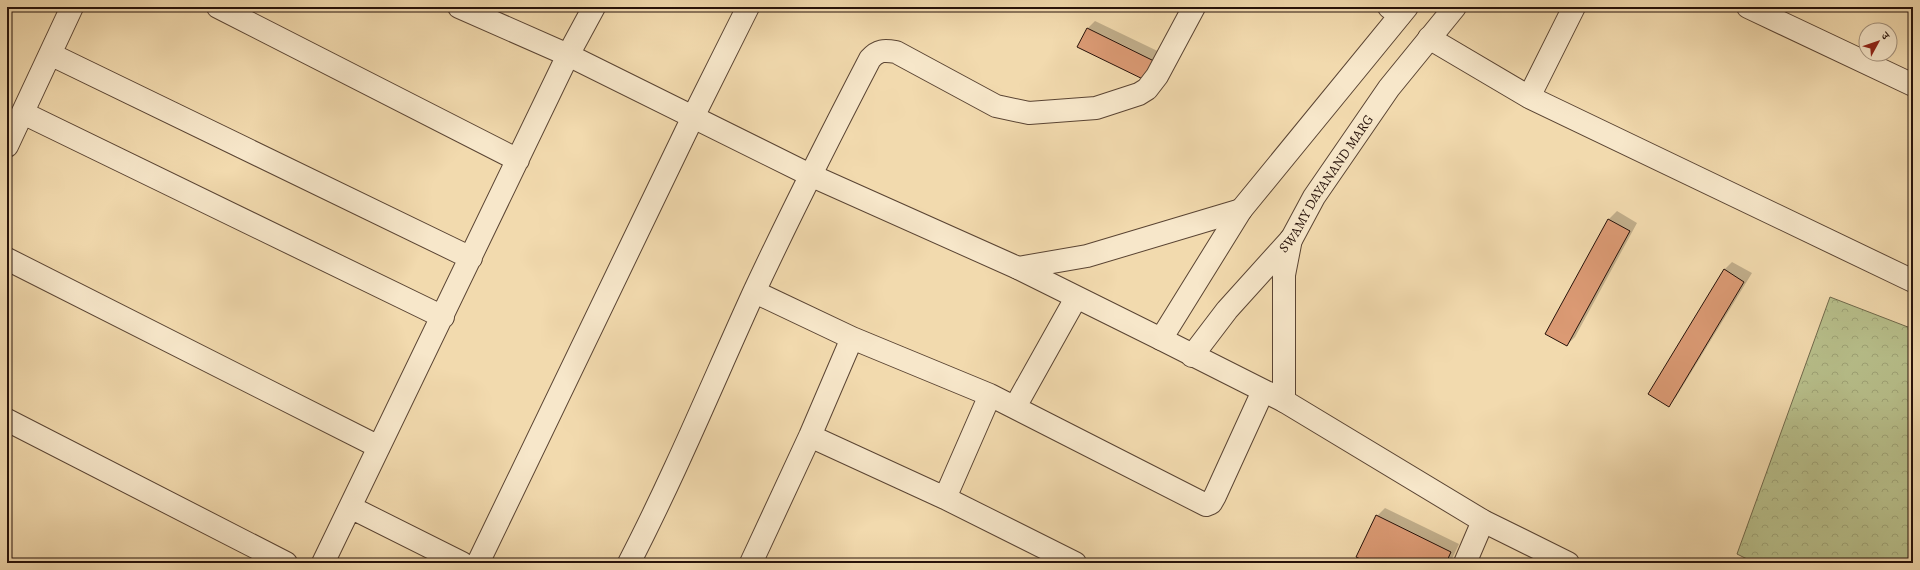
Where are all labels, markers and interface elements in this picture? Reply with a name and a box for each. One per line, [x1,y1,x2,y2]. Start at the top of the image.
north arrow [1858,22,1898,62]
text: उ [1877,28,1894,44]
street label: SWAMY DAYANAND MARG [1274,111,1378,257]

